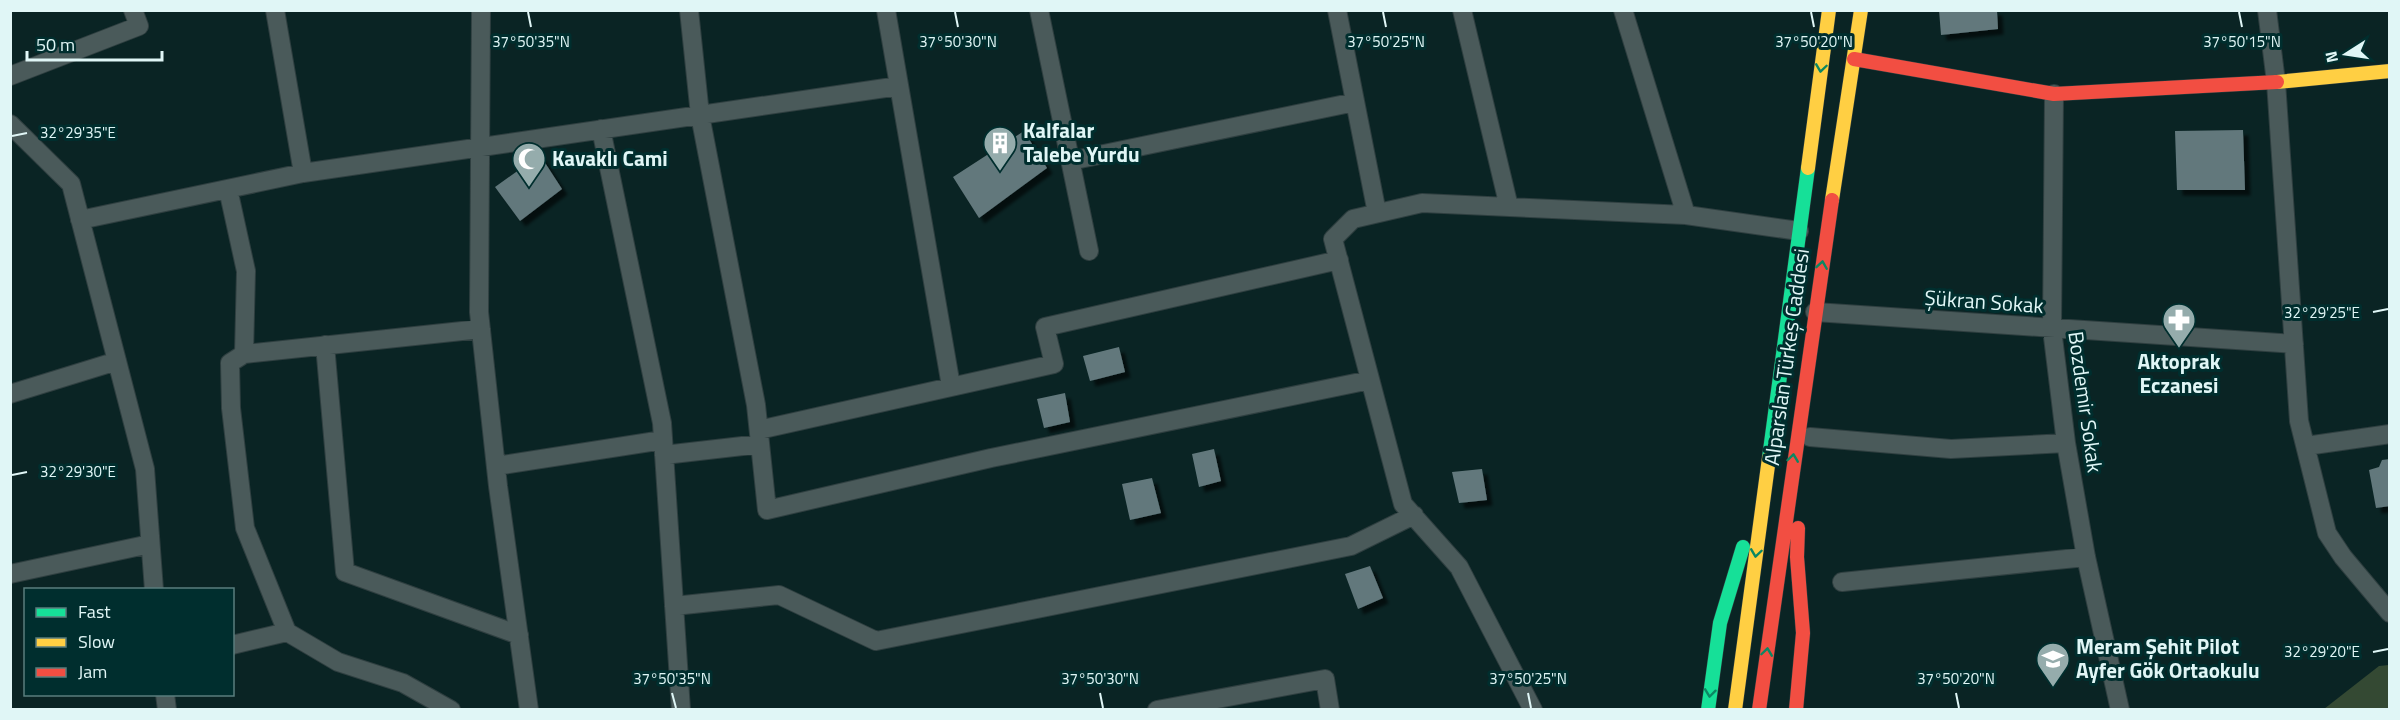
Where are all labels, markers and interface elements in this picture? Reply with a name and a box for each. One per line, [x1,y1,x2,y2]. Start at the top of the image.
scale bar [27,24,162,62]
north arrow [2316,24,2376,84]
text: 37°50'35"N [492,30,570,53]
text: 37°50'30"N [919,30,997,53]
text: 37°50'25"N [1347,30,1425,53]
text: 37°50'20"N [1775,30,1853,53]
text: 37°50'15"N [2203,30,2281,53]
text: 50 m [36,31,75,58]
text: N [2318,49,2344,65]
one-way arrow [1815,64,1828,73]
place label: Kalfalar Talebe Yurdu [1023,114,1140,170]
text: 32°29'35"E [40,121,116,144]
building icon: Kalfalar Talebe Yurdu [982,125,1018,172]
mosque icon: Kavaklı Cami [511,141,547,188]
place label: Kavaklı Cami [552,142,668,174]
street label: Alparslan Türkeş Caddesi [1755,246,1817,467]
one-way arrow [1815,261,1828,271]
street label: Şükran Sokak [1923,281,2045,321]
text: 32°29'25"E [2284,301,2360,324]
pharmacy icon: Aktoprak Eczanesi [2161,302,2197,349]
street label: Bozdemir Sokak [2060,329,2112,475]
place label: Aktoprak Eczanesi [2137,345,2221,401]
one-way arrow [1787,454,1799,463]
text: 32°29'30"E [40,460,116,483]
one-way arrow [1750,548,1762,558]
legend [24,588,234,696]
text: Fast [78,598,111,625]
text: Slow [78,628,115,655]
place label: Meram Şehit Pilot Ayfer Gök Ortaokulu [2076,630,2260,686]
text: 32°29'20"E [2284,640,2360,663]
school or university icon: Meram Şehit Pilot Ayfer Gök Ortaokulu [2035,641,2071,688]
one-way arrow [1760,647,1772,656]
text: Jam [78,658,107,685]
text: 37°50'35"N [633,667,711,690]
text: 37°50'30"N [1061,667,1139,690]
text: 37°50'25"N [1489,667,1567,690]
text: 37°50'20"N [1917,667,1995,690]
one-way arrow [1704,688,1717,697]

